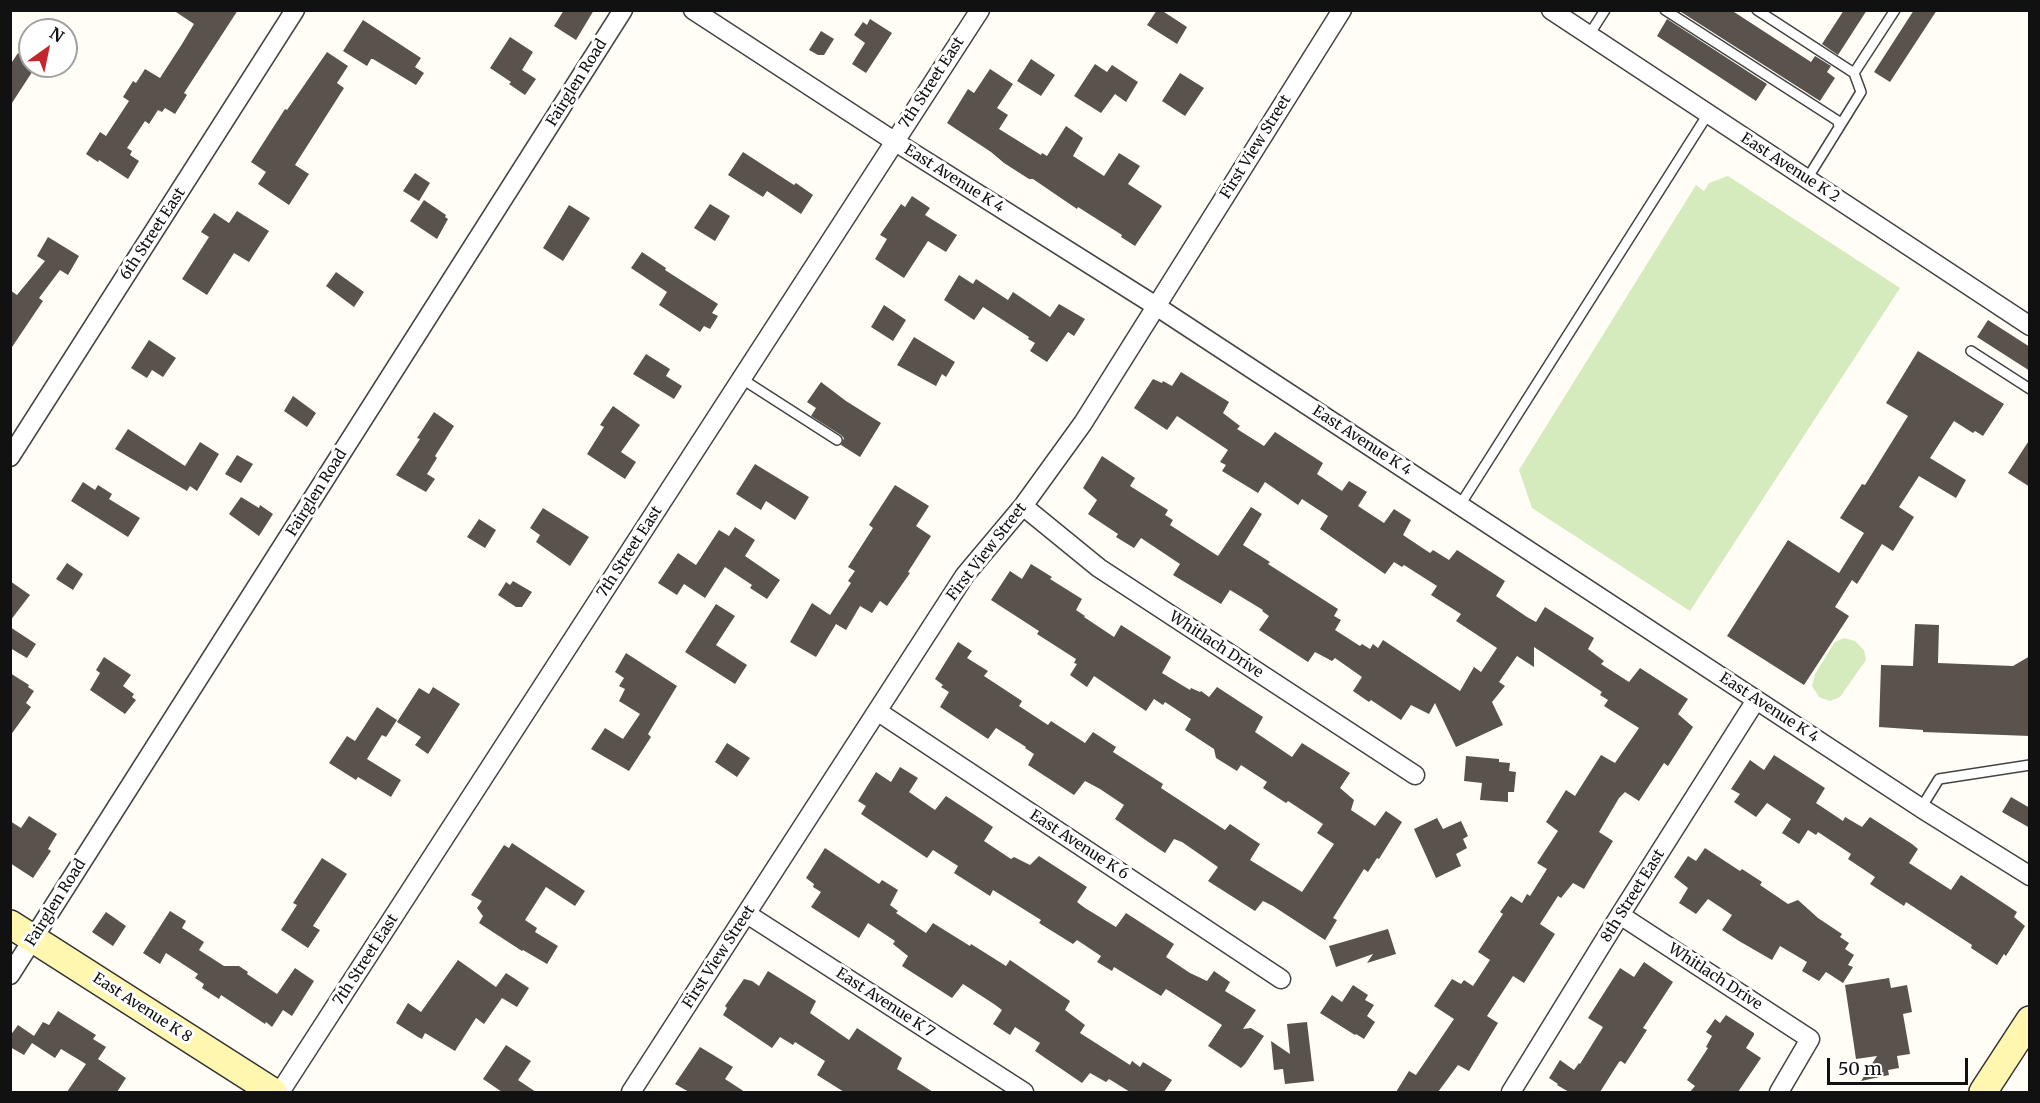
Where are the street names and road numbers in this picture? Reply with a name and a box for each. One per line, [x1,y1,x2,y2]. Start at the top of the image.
street label: 7th Street East [896,34,968,132]
street label: Fairglen Road [543,36,611,130]
street label: First View Street [1217,92,1295,202]
street label: East Avenue K 2 [1737,129,1843,207]
street label: East Avenue K 4 [901,141,1007,217]
street label: 6th Street East [117,185,189,283]
street label: East Avenue K 4 [1309,402,1415,480]
street label: Fairglen Road [283,446,351,540]
street label: First View Street [943,500,1031,604]
street label: 7th Street East [594,503,666,601]
street label: Whitlach Drive [1166,608,1266,682]
street label: East Avenue K 4 [1716,669,1822,747]
street label: East Avenue K 6 [1026,806,1132,884]
street label: 8th Street East [1597,846,1669,946]
street label: Fairglen Road [22,856,90,950]
street label: First View Street [679,902,759,1012]
street label: 7th Street East [330,911,402,1009]
street label: Whitlach Drive [1665,940,1765,1014]
street label: East Avenue K 7 [832,964,938,1042]
street label: East Avenue K 8 [89,969,195,1047]

